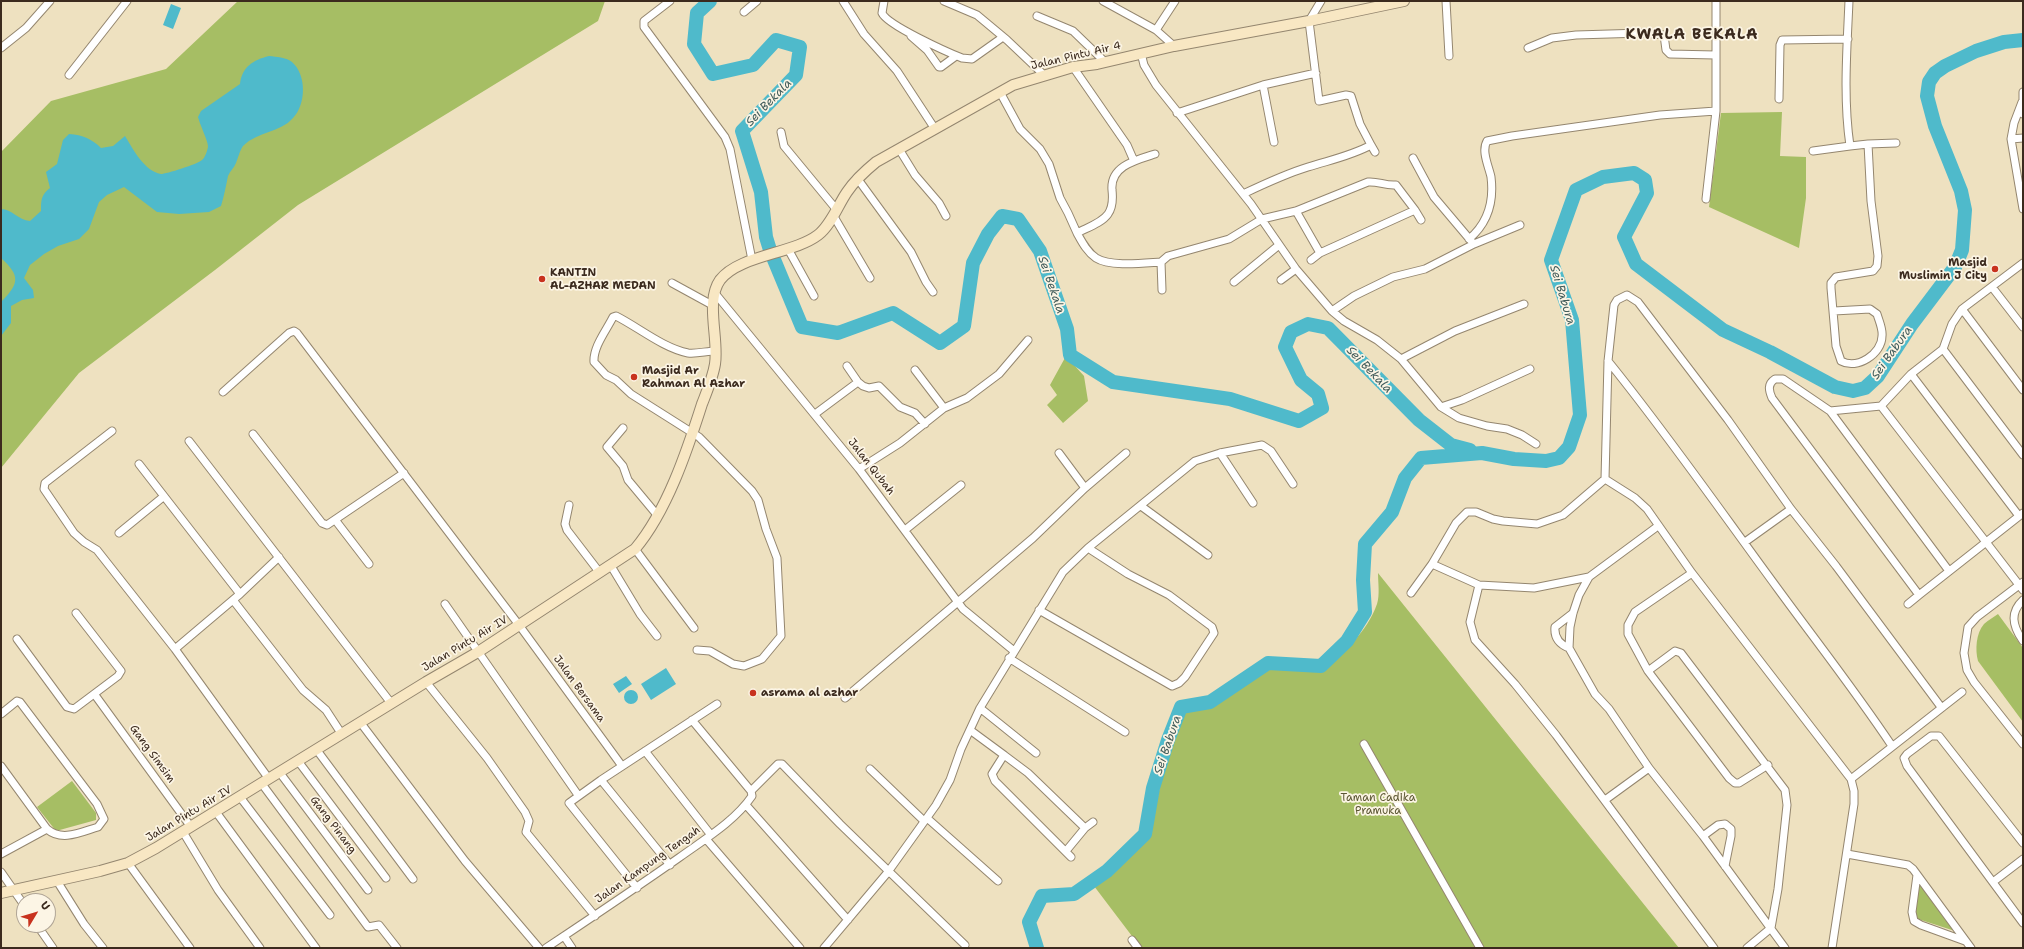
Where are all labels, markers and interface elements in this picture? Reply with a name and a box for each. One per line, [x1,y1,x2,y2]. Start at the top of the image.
district label: KWALA BEKALA [1626,26,1758,44]
street label: Jalan Pintu Air 4 [1030,39,1122,73]
water label: Sei Bekala [743,76,795,130]
water label: Sei Bekala [1034,254,1068,316]
place label: Masjid Muslimin J City [1899,256,1987,282]
water label: Sei Babura [1546,263,1578,327]
marker: Masjid Muslimin J City [1990,264,2000,274]
place label: KANTIN AL-AZHAR MEDAN [550,266,656,292]
marker: KANTIN AL-AZHAR MEDAN [537,274,547,284]
water label: Sei Babura [1868,324,1916,382]
water label: Sei Bekala [1343,343,1395,397]
place label: Masjid Ar Rahman Al Azhar [642,364,745,390]
marker: Masjid Ar Rahman Al Azhar [629,372,639,382]
street label: Jalan Qubah [845,436,897,498]
street label: Jalan Pintu Air IV [420,613,510,675]
street label: Jalan Bersama [550,653,608,725]
place label: asrama al azhar [761,686,858,700]
marker: asrama al azhar [748,688,758,698]
water label: Sei Babura [1151,714,1185,776]
street label: Gang Simsim [127,722,177,786]
street label: Jalan Pintu Air IV [144,783,234,845]
park label: Taman Cadika Pramuka [1340,791,1416,817]
street label: Gang Pinang [307,794,359,856]
street label: Jalan Kampung Tengah [593,824,703,906]
north arrow [16,893,56,933]
text: U [37,898,53,914]

